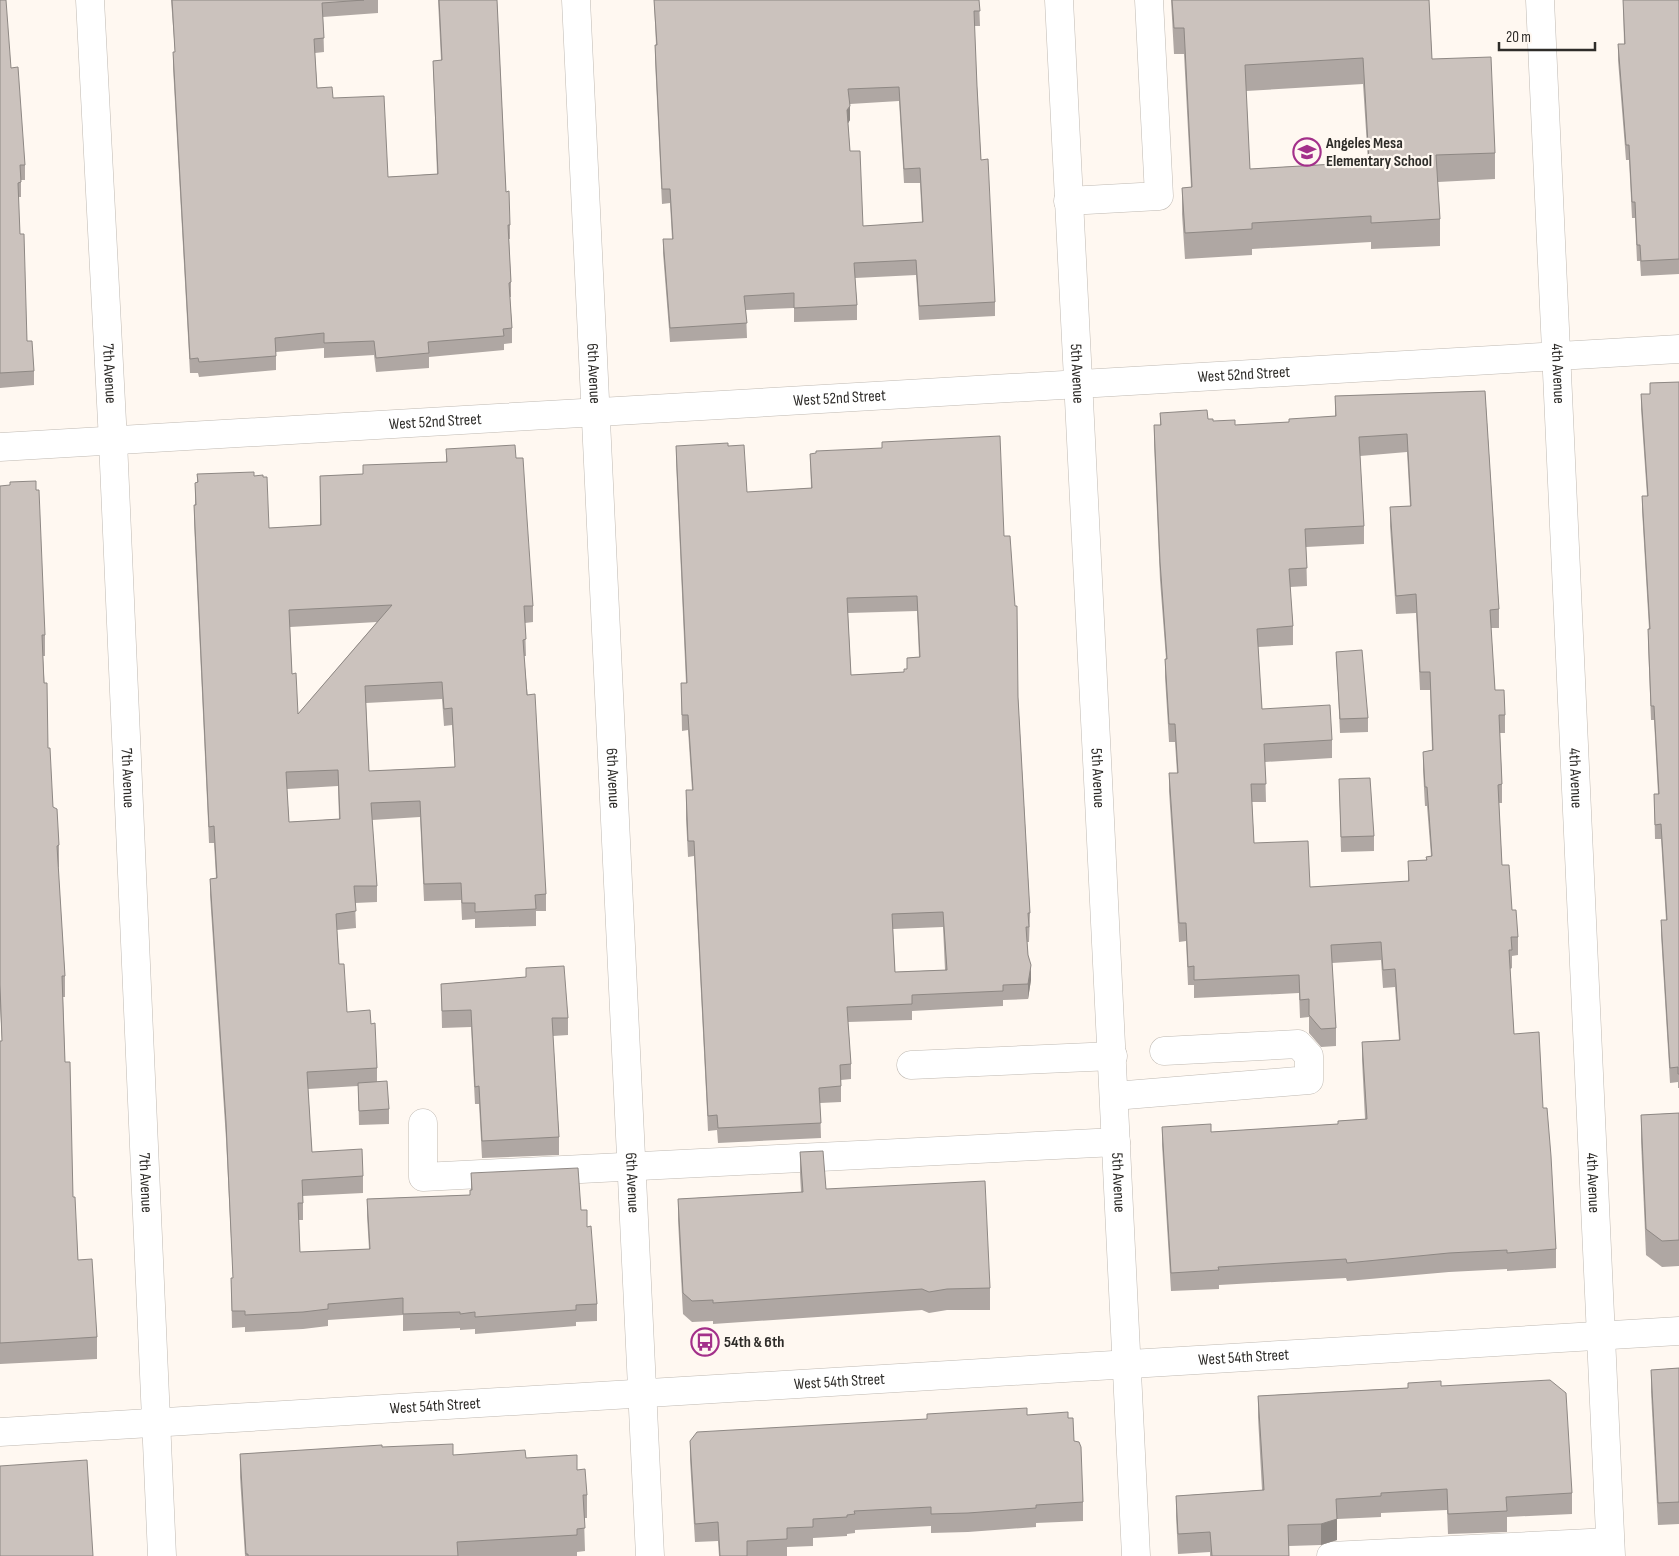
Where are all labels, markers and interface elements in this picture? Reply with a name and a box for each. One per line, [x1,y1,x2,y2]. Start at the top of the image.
scale bar [1499,20,1595,52]
text: 20 m [1506,28,1531,47]
place label: Angeles Mesa Elementary School [1325,134,1432,171]
school or university icon: Angeles Mesa Elementary School [1292,137,1322,167]
street label: 7th Avenue [98,343,121,404]
street label: 6th Avenue [583,343,605,404]
street label: 5th Avenue [1066,343,1088,404]
street label: 4th Avenue [1547,343,1569,404]
street label: West 52nd Street [1197,362,1291,387]
street label: West 52nd Street [793,386,886,410]
street label: West 52nd Street [388,409,482,434]
street label: 6th Avenue [602,747,624,809]
street label: 7th Avenue [117,748,139,808]
street label: 5th Avenue [1087,748,1109,808]
street label: 4th Avenue [1565,748,1586,809]
street label: 7th Avenue [135,1152,156,1213]
street label: 6th Avenue [621,1152,643,1213]
street label: 5th Avenue [1107,1152,1129,1213]
street label: 4th Avenue [1582,1152,1604,1213]
bus stop icon: 54th & 6th [690,1327,720,1357]
place label: 54th & 6th [724,1333,784,1352]
street label: West 54th Street [1198,1345,1290,1369]
street label: West 54th Street [793,1369,886,1394]
street label: West 54th Street [389,1394,481,1418]

